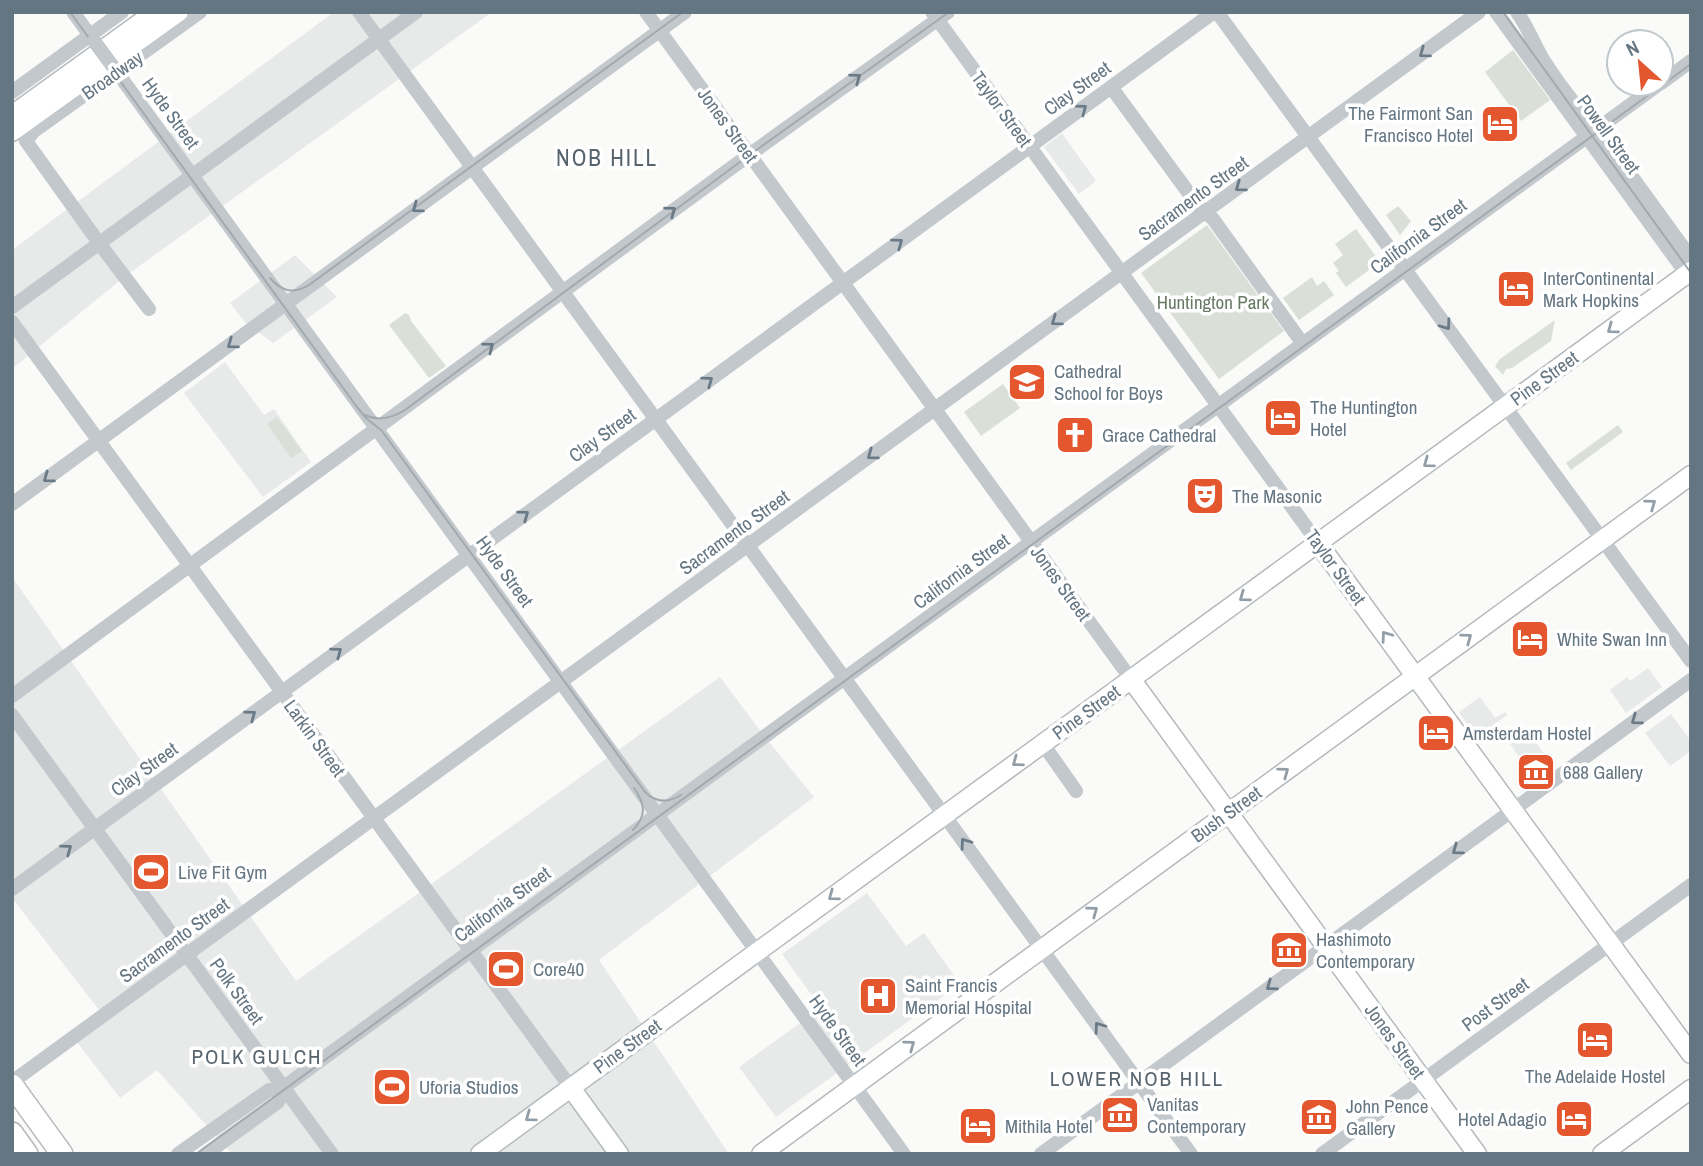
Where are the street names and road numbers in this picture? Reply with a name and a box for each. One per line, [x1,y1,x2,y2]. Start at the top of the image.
street label: Broadway [76,44,148,106]
street label: Clay Street [1038,54,1116,121]
street label: Taylor Street [966,66,1039,153]
street label: Hyde Street [136,72,206,154]
street label: Jones Street [692,82,765,169]
street label: Powell Street [1572,89,1647,179]
street label: Sacramento Street [1133,149,1254,247]
street label: California Street [1364,192,1472,280]
street label: Pine Street [1505,344,1584,411]
street label: Clay Street [563,401,641,468]
street label: Sacramento Street [674,483,795,581]
street label: Taylor Street [1300,524,1373,611]
street label: California Street [907,527,1015,615]
street label: Hyde Street [470,530,540,612]
street label: Jones Street [1025,540,1098,627]
street label: Pine Street [1047,678,1126,745]
street label: Larkin Street [278,694,352,782]
street label: Clay Street [105,735,183,802]
street label: Bush Street [1185,779,1267,848]
street label: California Street [448,860,556,948]
street label: Sacramento Street [114,891,235,989]
street label: Polk Street [204,953,270,1030]
street label: Post Street [1456,970,1534,1037]
street label: Hyde Street [803,989,873,1071]
street label: Jones Street [1359,998,1432,1085]
street label: Pine Street [588,1012,667,1079]

